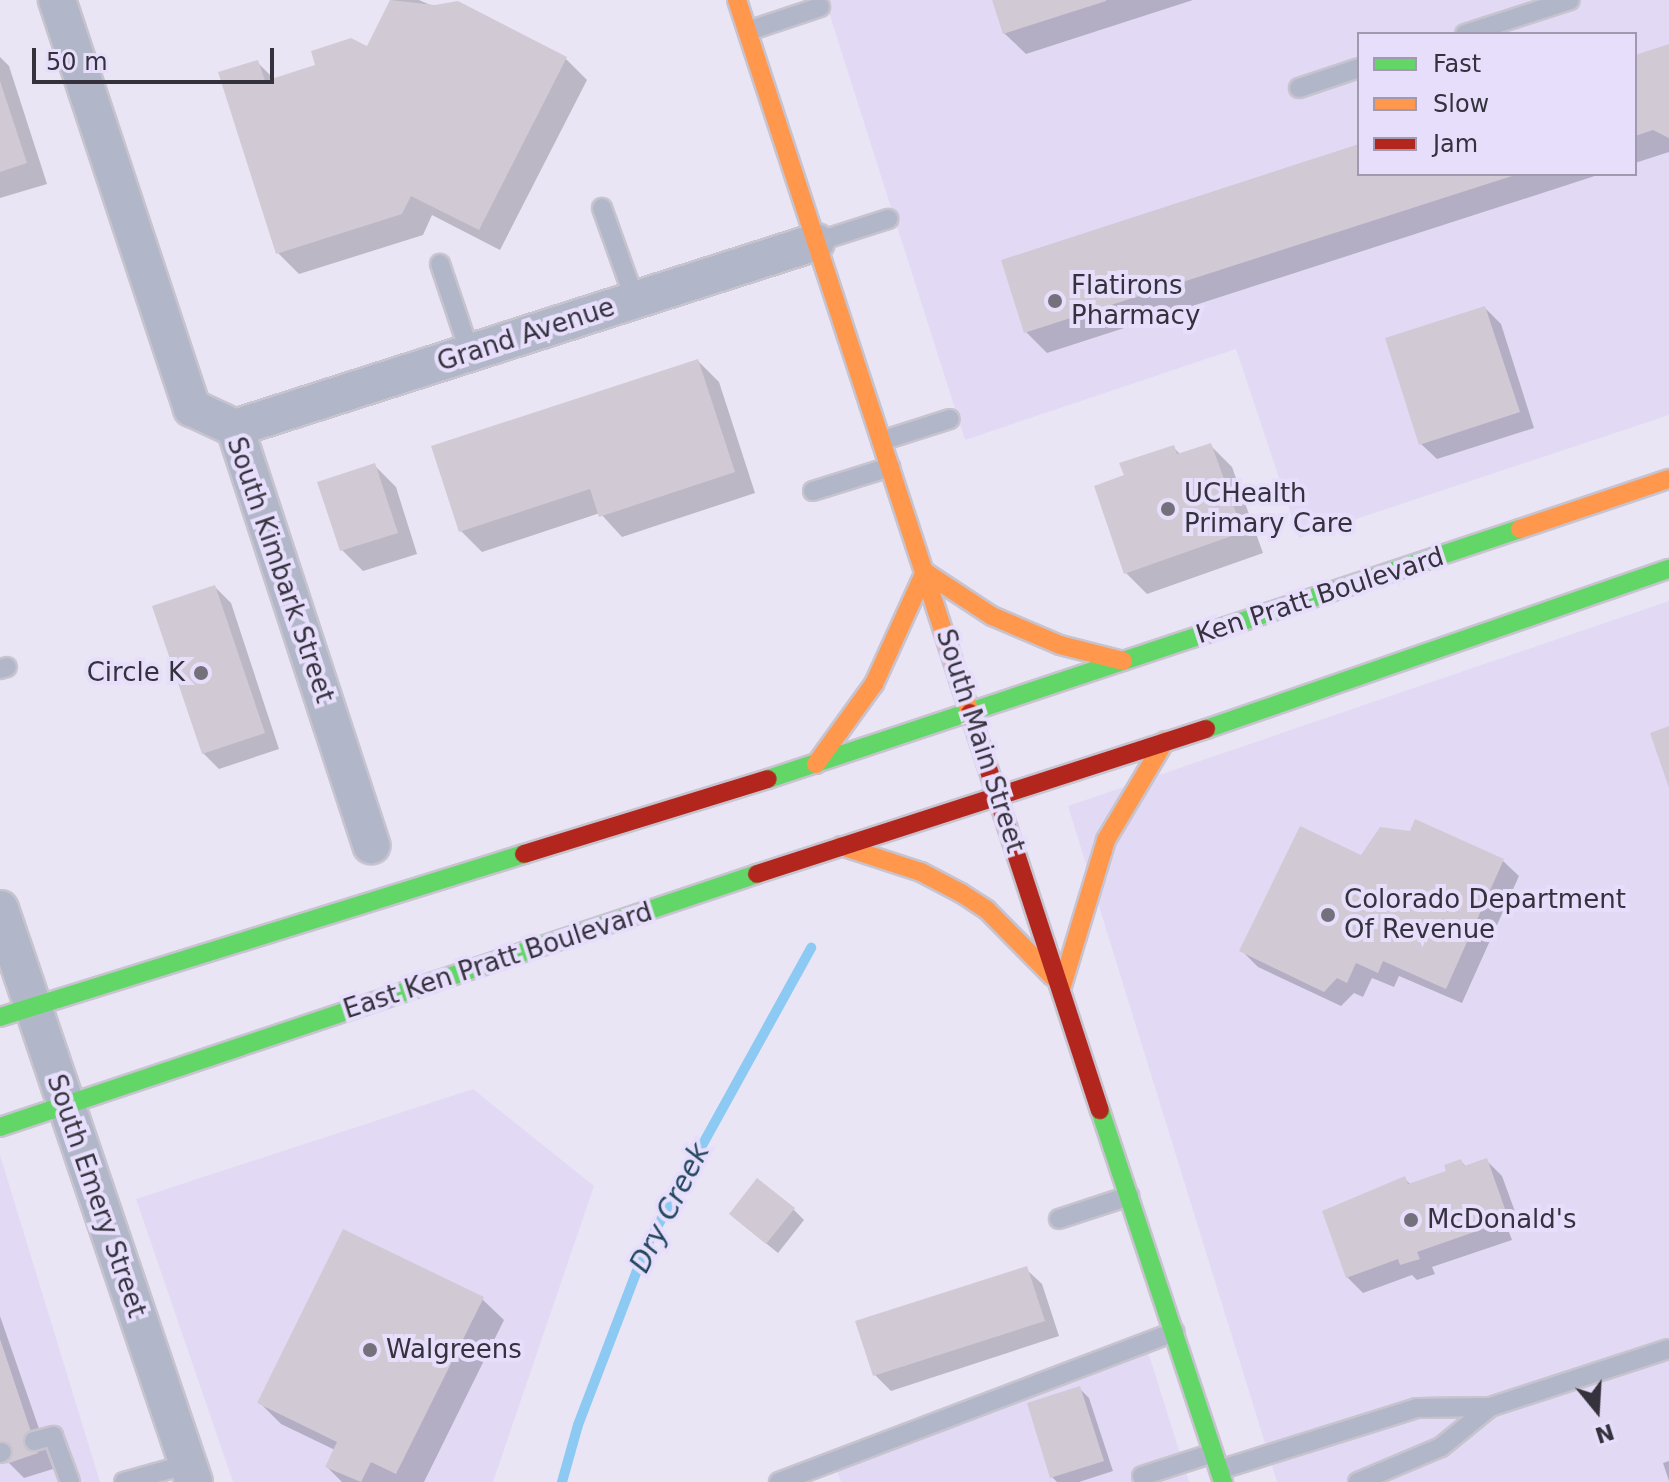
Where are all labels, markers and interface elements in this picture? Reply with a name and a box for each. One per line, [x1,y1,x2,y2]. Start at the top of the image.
scale bar [36,32,278,82]
legend [1357,32,1637,176]
text: 50 m [46,48,108,76]
text: Fast [1433,50,1481,78]
text: Slow [1433,90,1489,118]
text: Jam [1433,130,1478,158]
place label: Flatirons Pharmacy [1071,270,1200,332]
street label: Grand Avenue [433,292,619,378]
marker: Flatirons Pharmacy [1046,292,1064,310]
street label: South Kimbark Street [220,433,340,707]
place label: UCHealth Primary Care [1184,478,1353,540]
marker: UCHealth Primary Care [1159,500,1177,518]
street label: Ken Pratt Boulevard [1192,541,1448,651]
street label: South Main Street [929,625,1031,857]
place label: Circle K [87,657,185,689]
marker: Circle K [192,664,210,682]
place label: Colorado Department Of Revenue [1344,884,1626,946]
street label: East Ken Pratt Boulevard [340,896,656,1026]
marker: Colorado Department Of Revenue [1319,906,1337,924]
street label: South Emery Street [40,1070,152,1322]
water label: Dry Creek [623,1138,717,1278]
place label: McDonald's [1427,1204,1576,1236]
marker: McDonald's [1402,1211,1420,1229]
place label: Walgreens [386,1334,522,1366]
marker: Walgreens [361,1341,379,1359]
north arrow [1557,1370,1637,1450]
text: N [1592,1419,1617,1448]

